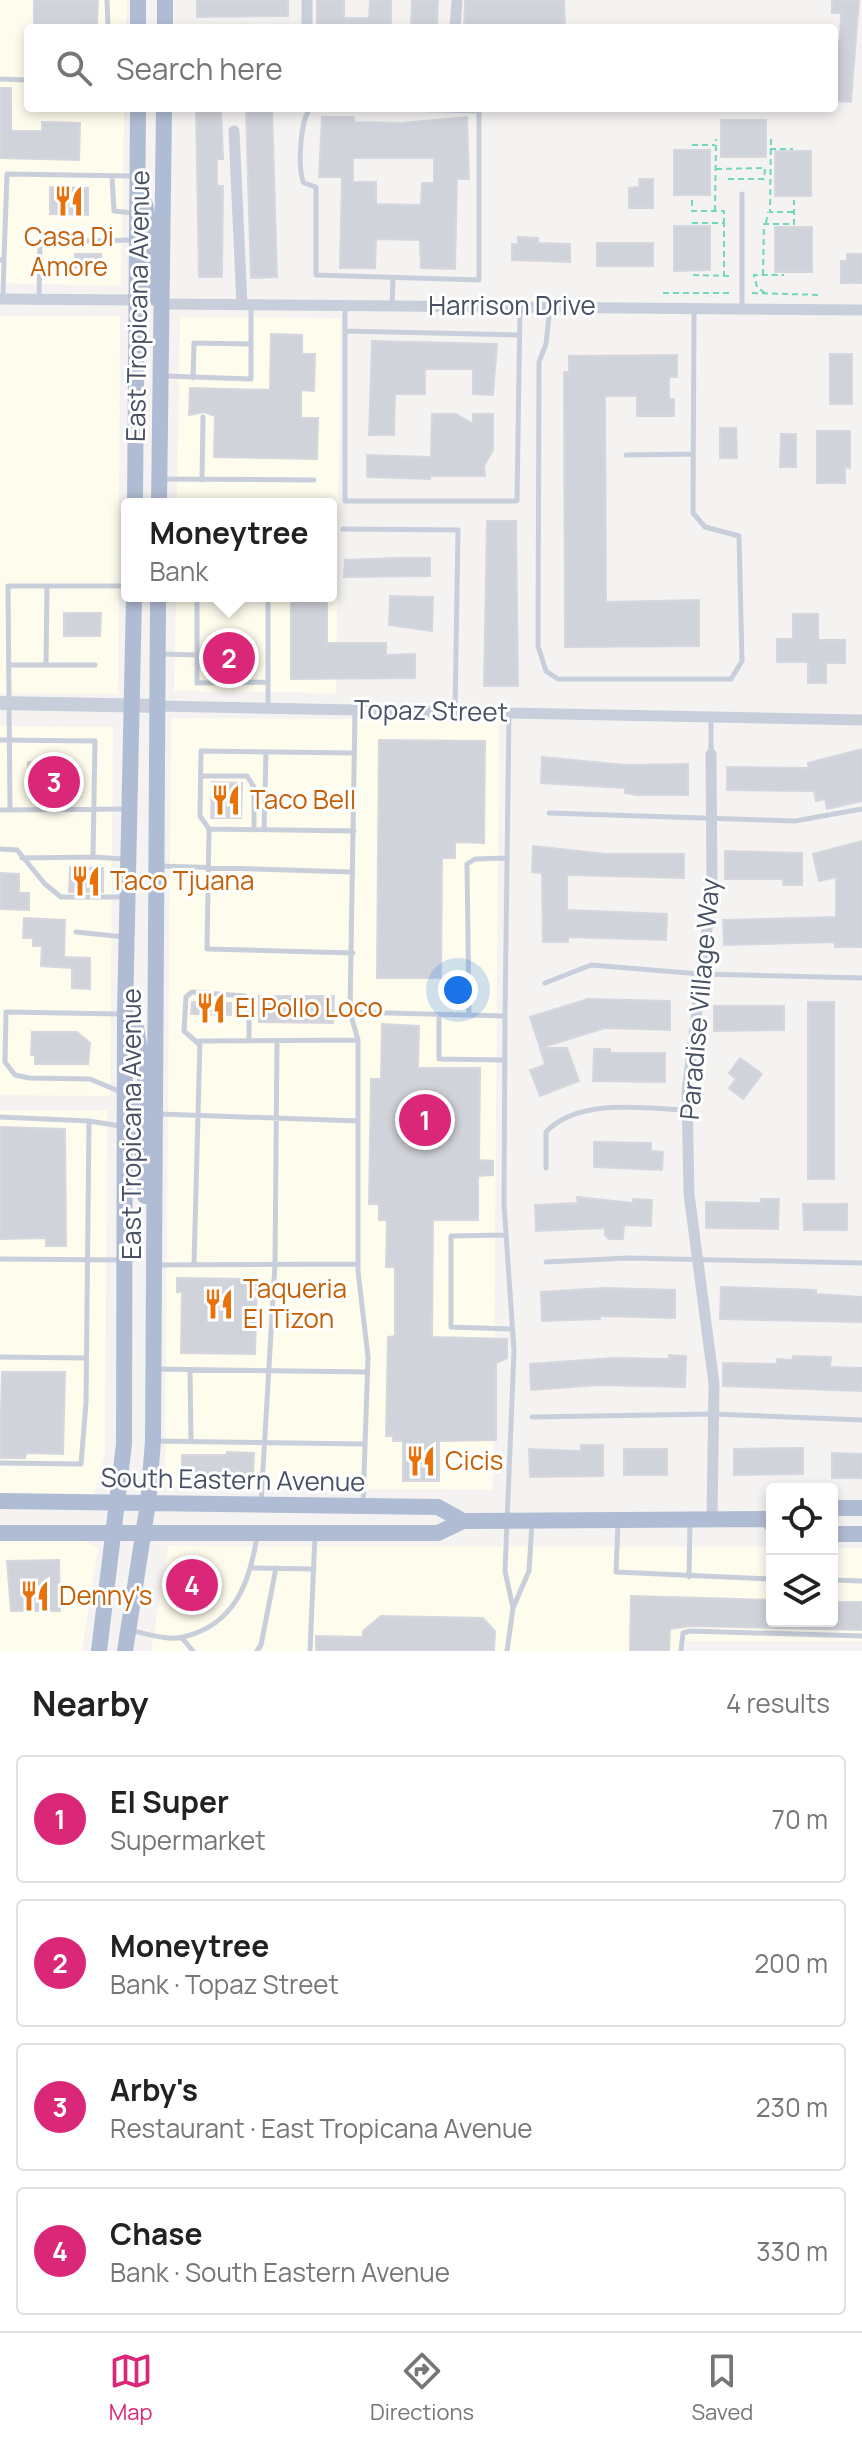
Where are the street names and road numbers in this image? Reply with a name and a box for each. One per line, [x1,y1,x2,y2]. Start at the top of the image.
street label: East Tropicana Avenue [117,170,157,442]
street label: Harrison Drive [428,287,596,323]
street label: Topaz Street [354,691,508,729]
street label: Paradise Village Way [671,876,728,1121]
street label: East Tropicana Avenue [113,988,149,1260]
street label: South Eastern Avenue [100,1459,366,1499]

